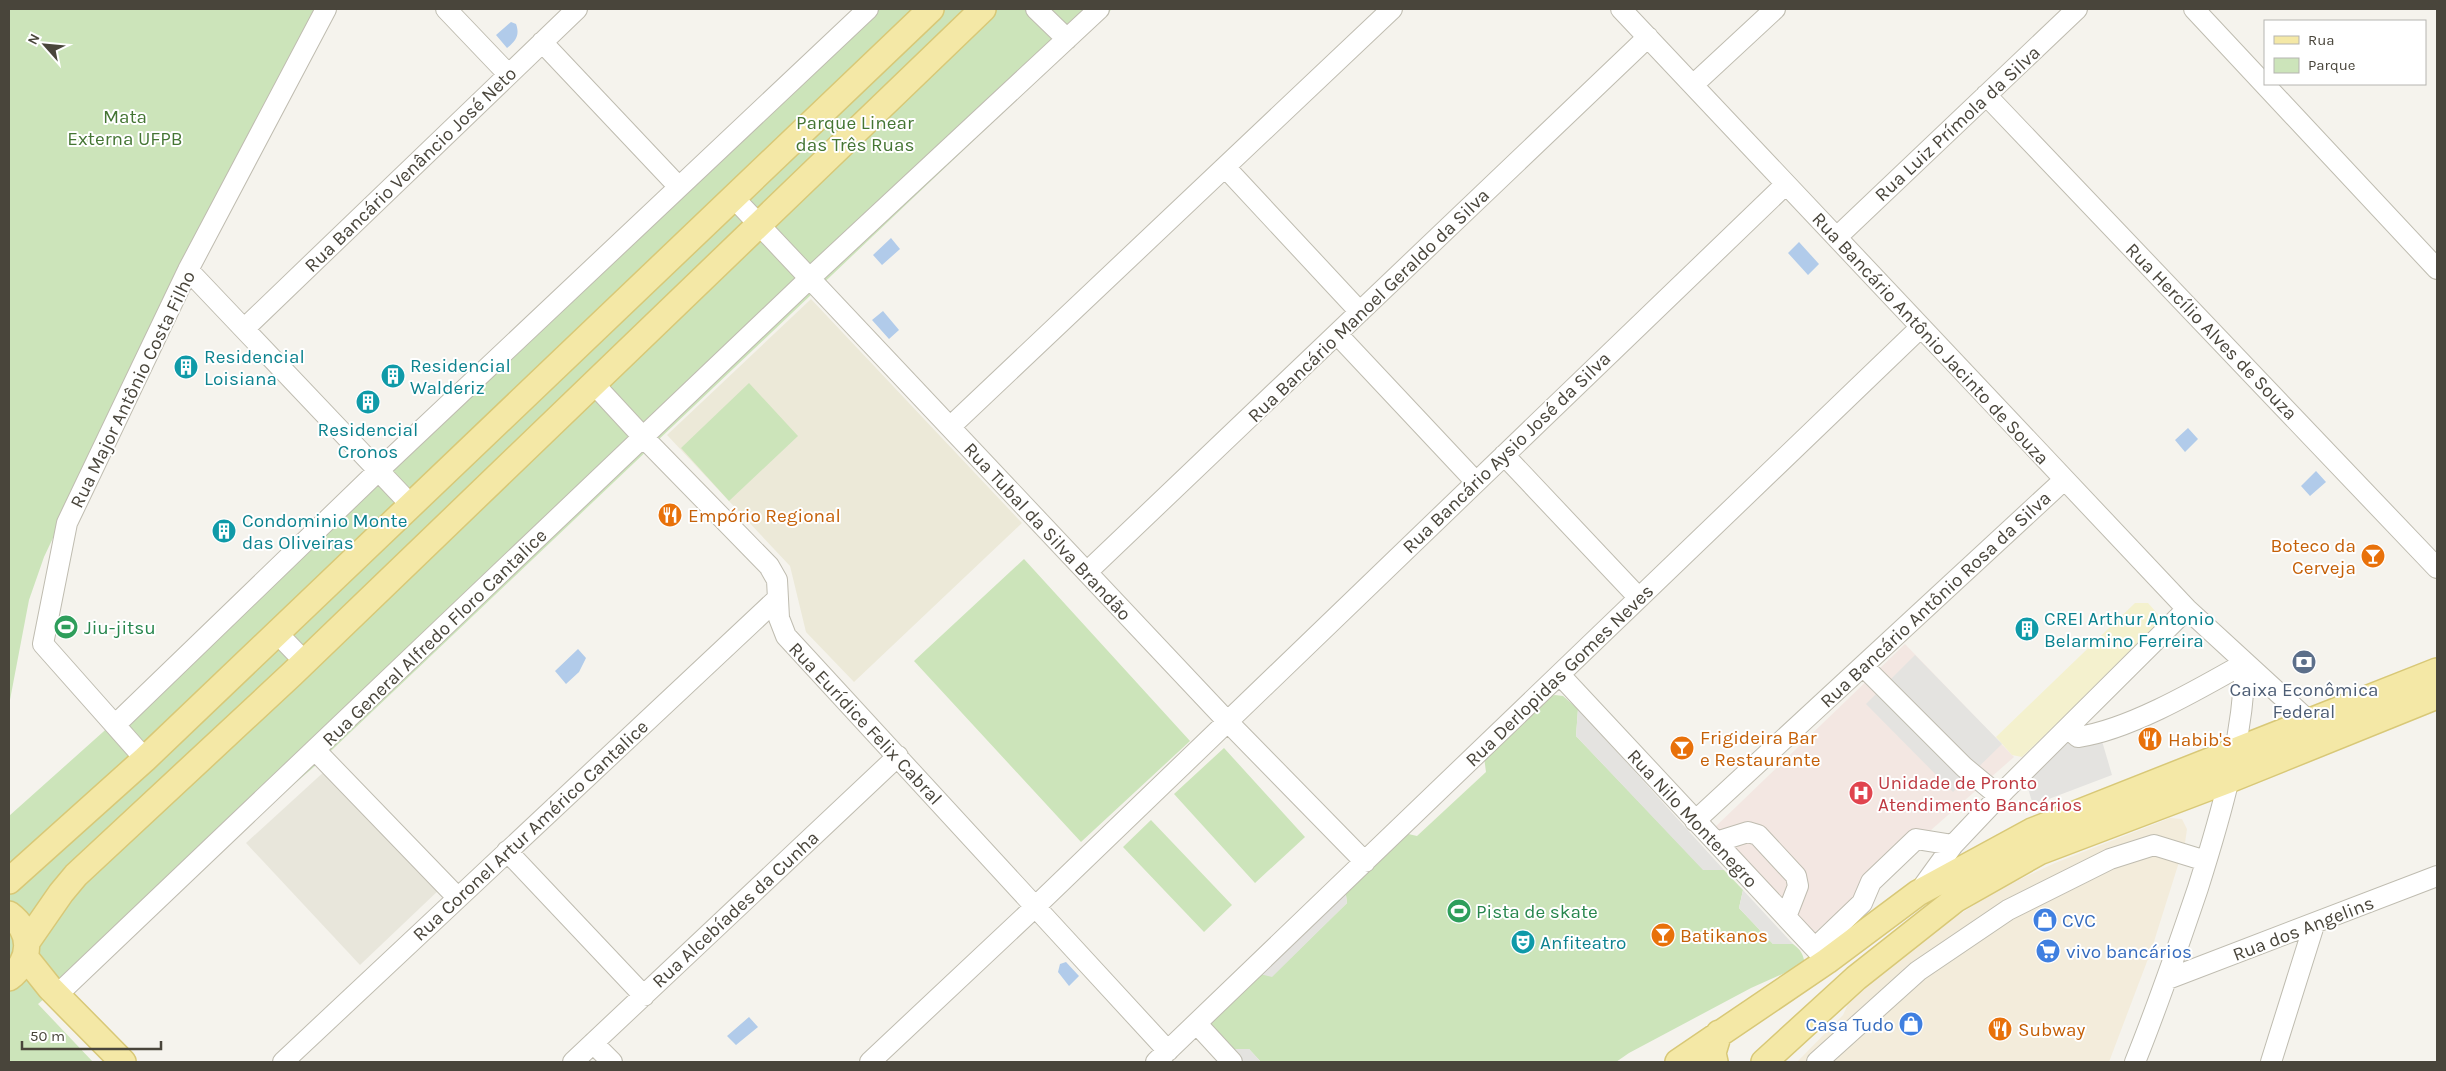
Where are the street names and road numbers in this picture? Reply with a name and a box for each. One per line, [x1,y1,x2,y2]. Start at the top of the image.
street label: Rua Luiz Prímola da Silva [1870,41,2045,206]
street label: Rua Bancário Venâncio José Neto [300,63,521,277]
street label: Rua Bancário Manoel Geraldo da Silva [1243,184,1494,427]
street label: Rua Bancário Antônio Jacinto de Souza [1807,208,2053,469]
street label: Rua Hercílio Alves de Souza [2121,239,2302,425]
street label: Rua Major Antônio Costa Filho [66,267,200,512]
street label: Rua Bancário Aysio José da Silva [1398,347,1615,558]
street label: Rua Tubal da Silva Brandão [959,438,1136,625]
street label: Rua Bancário Antônio Rosa da Silva [1816,487,2056,713]
street label: Rua General Alfredo Floro Cantalice [318,525,551,751]
street label: Rua Derlopidas Gomes Neves [1461,580,1658,771]
street label: Rua Eurídice Felix Cabral [784,638,946,810]
street label: Rua Coronel Artur Américo Cantalice [408,716,653,946]
street label: Rua Nilo Montenegro [1622,745,1762,892]
street label: Rua Alcebíades da Cunha [648,827,823,993]
street label: Rua dos Angelins [2230,892,2377,966]

